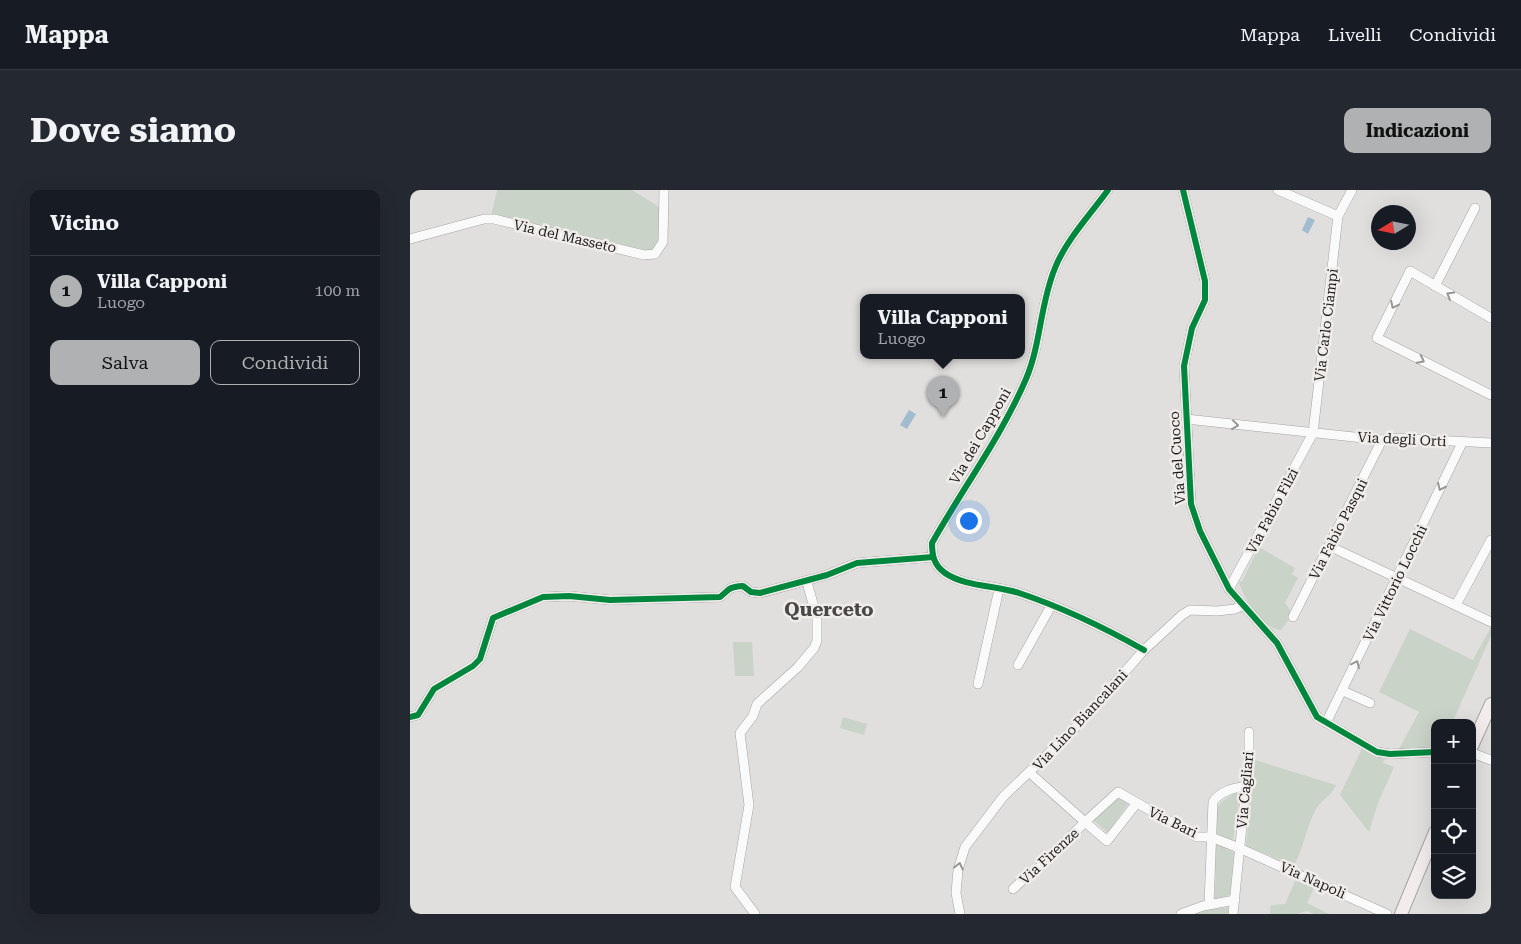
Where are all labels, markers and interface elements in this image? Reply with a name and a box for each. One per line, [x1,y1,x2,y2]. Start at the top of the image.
text: Mappa [25,21,109,49]
text: Mappa [1240,24,1300,45]
text: Livelli [1328,24,1382,45]
text: Condividi [1410,24,1496,45]
button: Indicazioni [1344,108,1491,153]
text: Dove siamo [30,110,236,151]
north arrow [1371,205,1416,250]
text: Vicino [50,211,119,235]
street label: Via del Masseto [512,216,618,256]
street label: Via Carlo Ciampi [1311,267,1341,382]
text: Villa Capponi [97,270,227,293]
text: 1 [62,281,70,300]
text: 100 m [314,281,360,300]
one-way arrow [1447,291,1456,301]
text: Luogo [97,293,145,312]
popup [860,294,1025,359]
one-way arrow [1390,299,1400,308]
text: Villa Capponi [878,306,1008,329]
text: Luogo [878,329,926,348]
button: Salva [50,340,200,385]
button: Condividi [210,340,360,385]
one-way arrow [1416,354,1425,364]
pin: 1 [927,376,959,417]
street label: Via dei Capponi [946,385,1014,487]
street label: Via del Cuoco [1166,411,1188,505]
one-way arrow [1231,419,1239,430]
street label: Via degli Orti [1357,429,1447,449]
street label: Via Fabio Filzi [1243,465,1302,556]
street label: Via Fabio Pasqui [1306,475,1371,582]
one-way arrow [1437,482,1447,491]
your location [956,508,982,534]
street label: Via Vittorio Locchi [1360,522,1430,644]
district label: Querceto [784,598,874,621]
one-way arrow [1350,660,1360,669]
street label: Via Lino Biancalani [1029,666,1131,773]
map controls [1431,719,1476,899]
button: + [1431,719,1476,764]
street label: Via Cagliari [1234,750,1256,829]
button: − [1431,764,1476,809]
street label: Via Bari [1146,803,1201,841]
button: locate [1431,809,1476,854]
street label: Via Firenze [1016,824,1082,887]
button: layers [1431,854,1476,899]
street label: Via Napoli [1278,858,1349,902]
one-way arrow [953,862,964,871]

